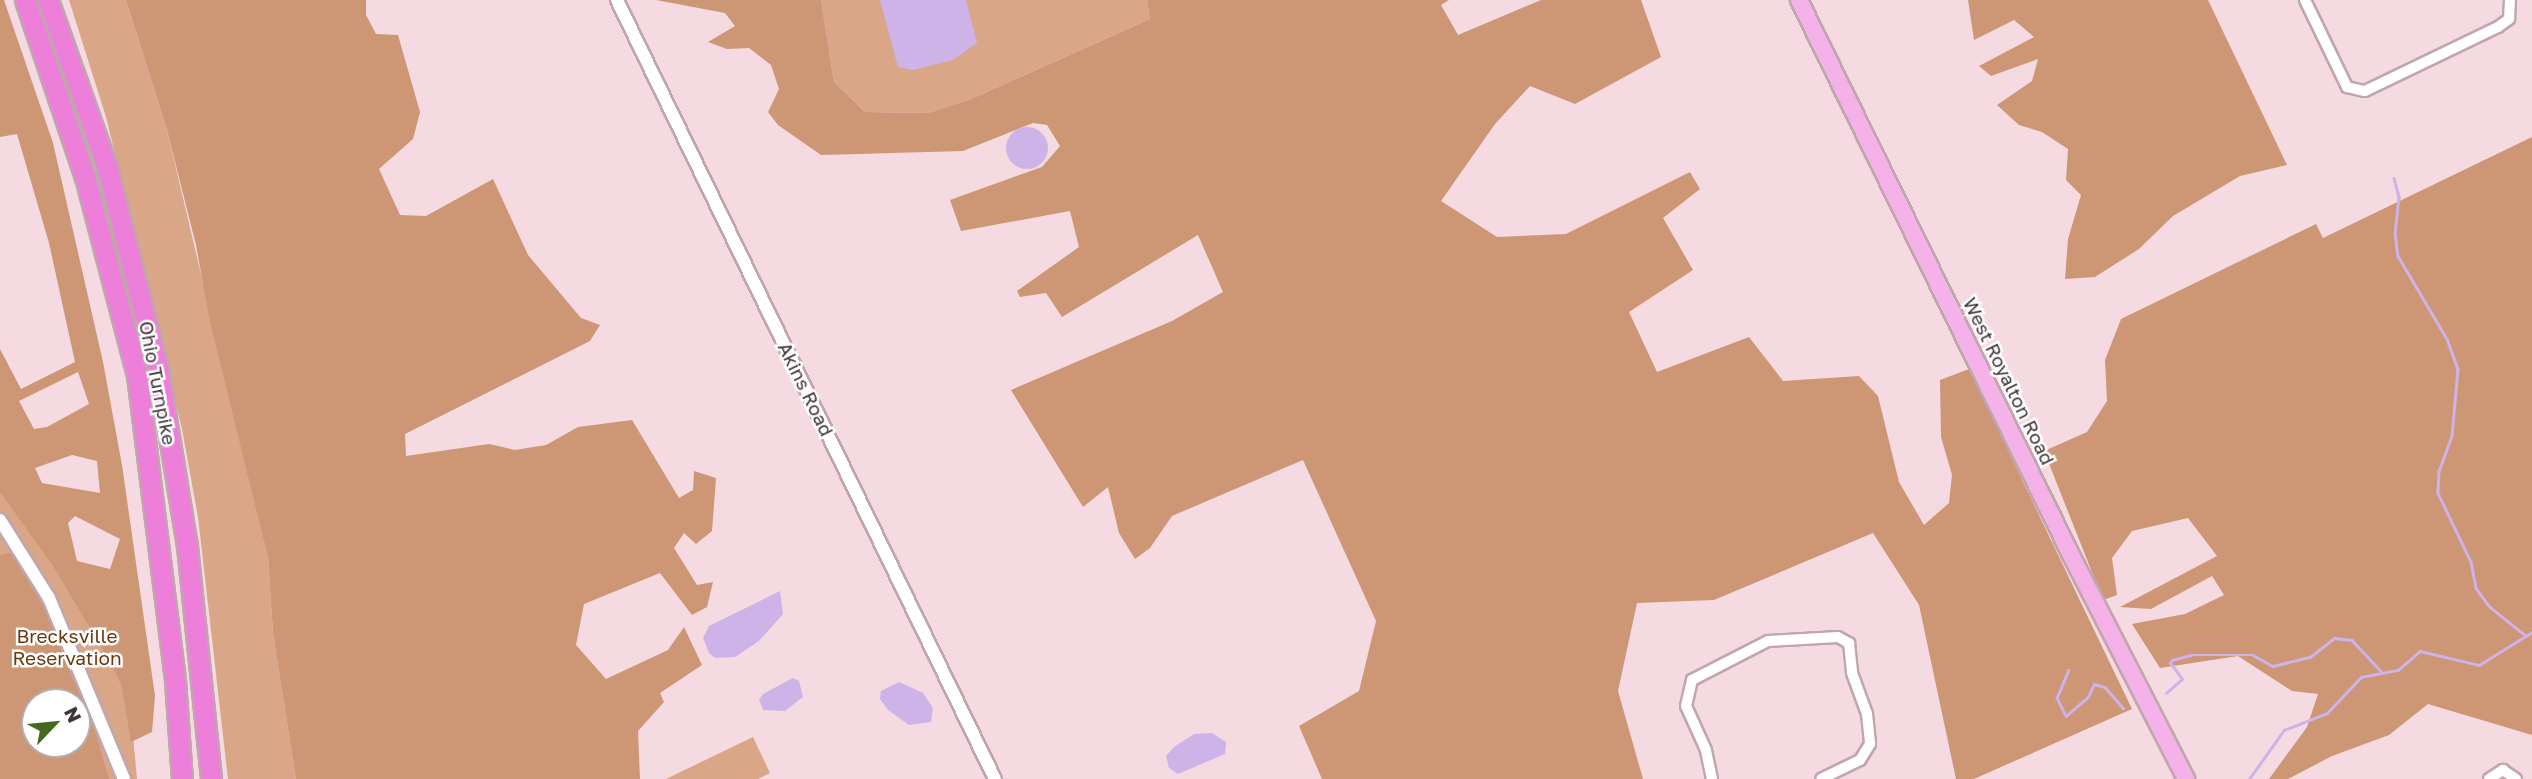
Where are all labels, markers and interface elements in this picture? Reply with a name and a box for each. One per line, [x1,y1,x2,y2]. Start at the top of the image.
street label: West Royalton Road [1959,294,2059,468]
street label: Ohio Turnpike [135,319,181,447]
street label: Akins Road [773,338,839,440]
park label: Brecksville Reservation [12,625,122,669]
north arrow [21,688,91,758]
text: N [60,703,87,726]

